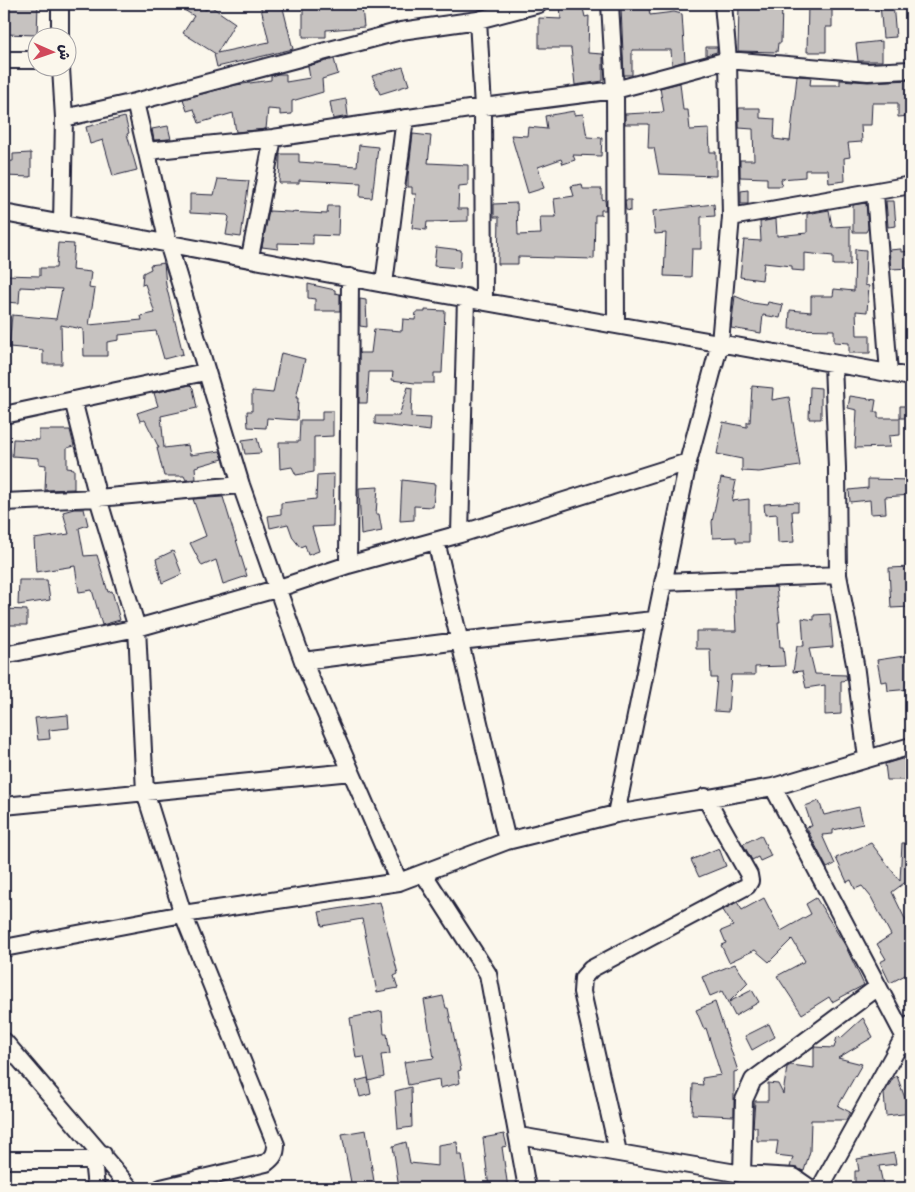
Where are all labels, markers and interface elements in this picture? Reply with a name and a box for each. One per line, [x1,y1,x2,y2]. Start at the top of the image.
north arrow [28,28,78,78]
text: ش [56,44,73,60]

